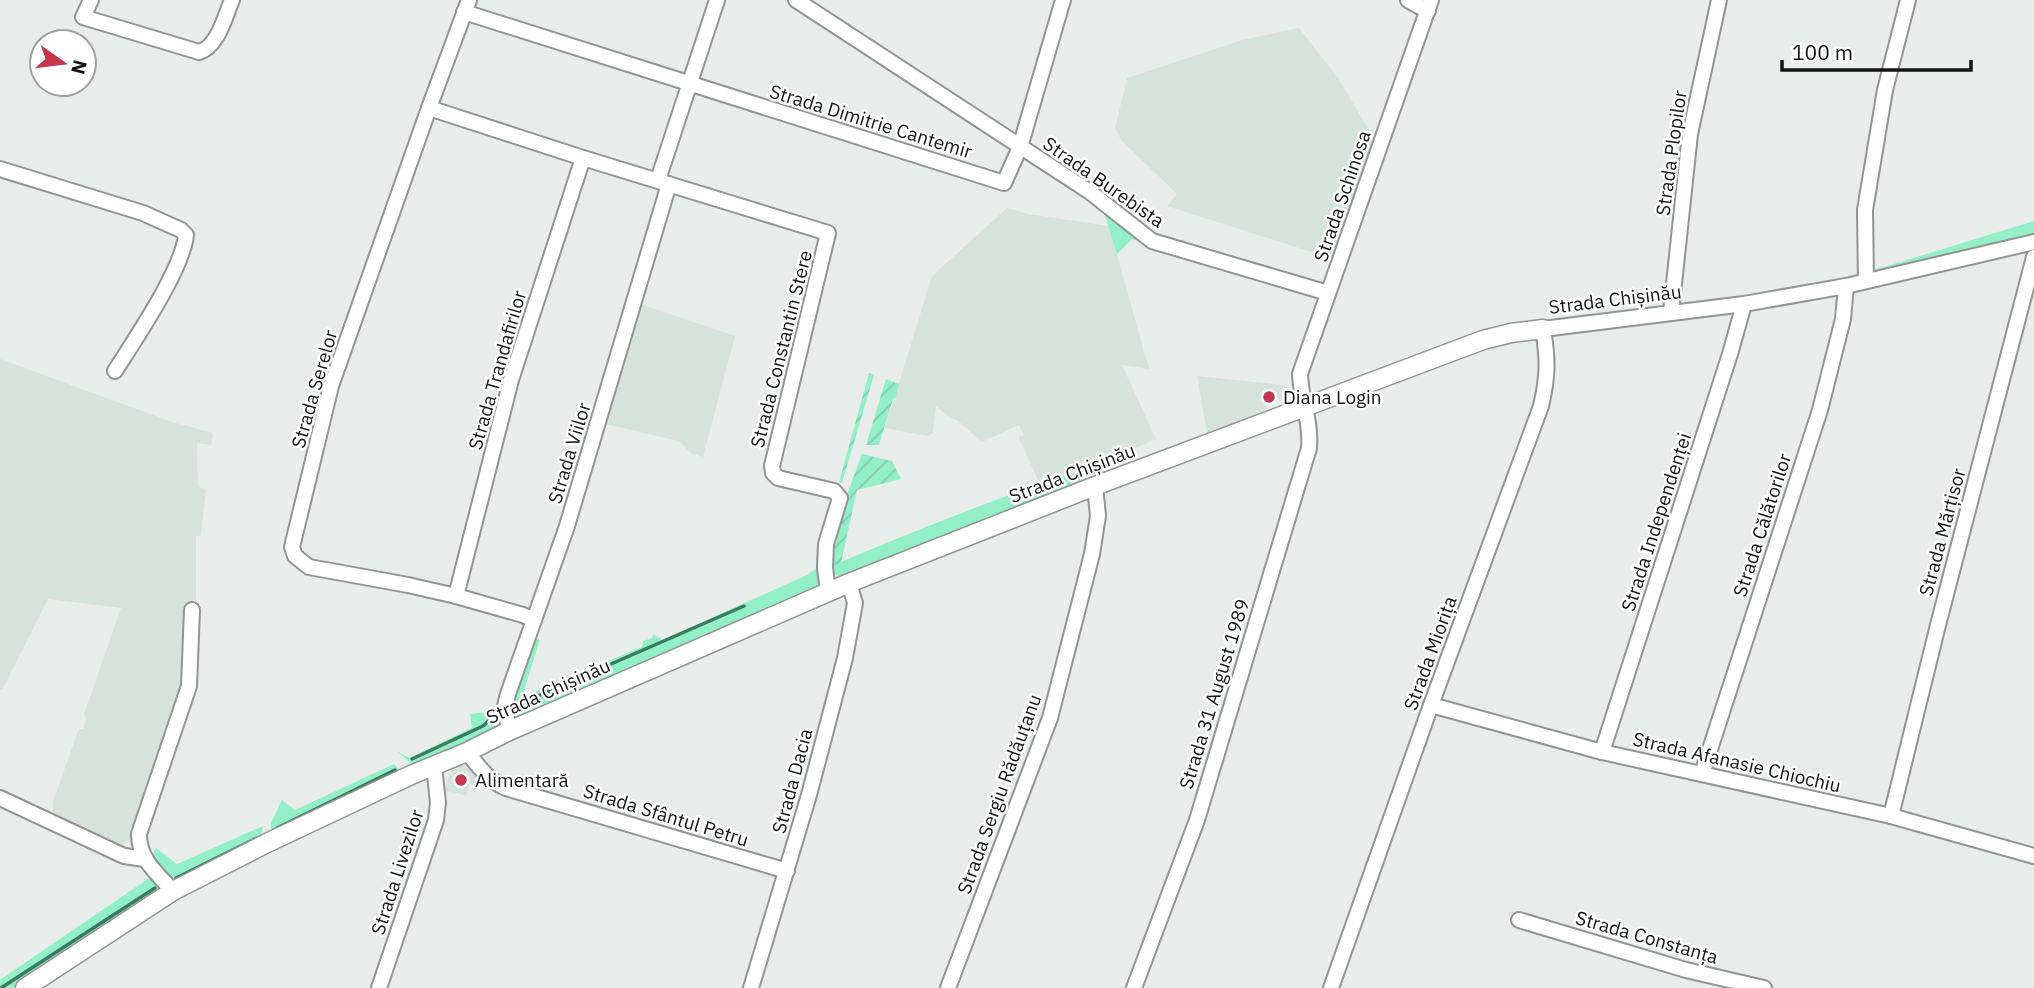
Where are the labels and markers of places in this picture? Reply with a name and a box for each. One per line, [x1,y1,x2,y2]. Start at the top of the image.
place label: Diana Login [1283,385,1382,409]
marker: Diana Login [1261,389,1277,405]
place label: Alimentară [475,768,569,792]
marker: Alimentară [453,772,469,788]

